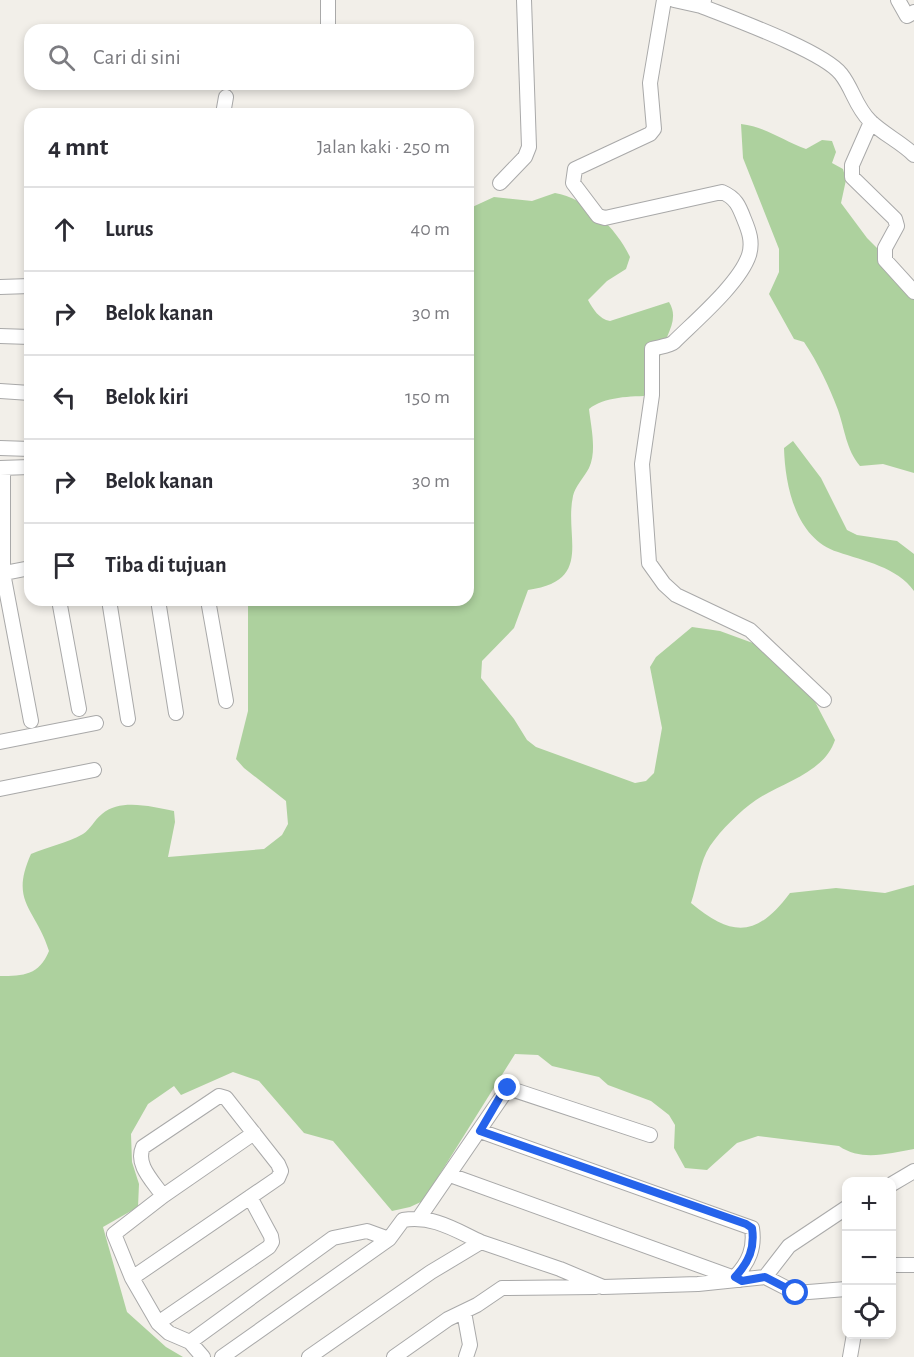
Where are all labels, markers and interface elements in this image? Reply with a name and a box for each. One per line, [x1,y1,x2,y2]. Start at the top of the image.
search box [24,24,474,90]
icon: search [45,41,78,74]
text: Cari di sini [93,46,181,68]
text: 4 mnt [48,134,108,160]
text: Jalan kaki · 250 m [317,137,450,157]
icon: ahead [48,213,81,246]
text: Lurus [105,218,154,240]
text: 40 m [411,219,450,239]
icon: right [48,297,81,330]
text: Belok kanan [105,302,213,324]
text: 30 m [412,303,450,323]
icon: left [48,381,81,414]
text: Belok kiri [105,386,189,408]
text: 150 m [405,387,450,407]
icon: right [48,465,81,498]
text: Belok kanan [105,470,213,492]
text: 30 m [412,471,450,491]
icon: arrive [48,549,81,582]
text: Tiba di tujuan [105,554,227,576]
route end [494,1074,520,1100]
map controls [842,1177,896,1339]
button: + [842,1177,896,1231]
button: − [842,1231,896,1285]
route start [782,1279,808,1305]
button: locate [842,1285,896,1339]

